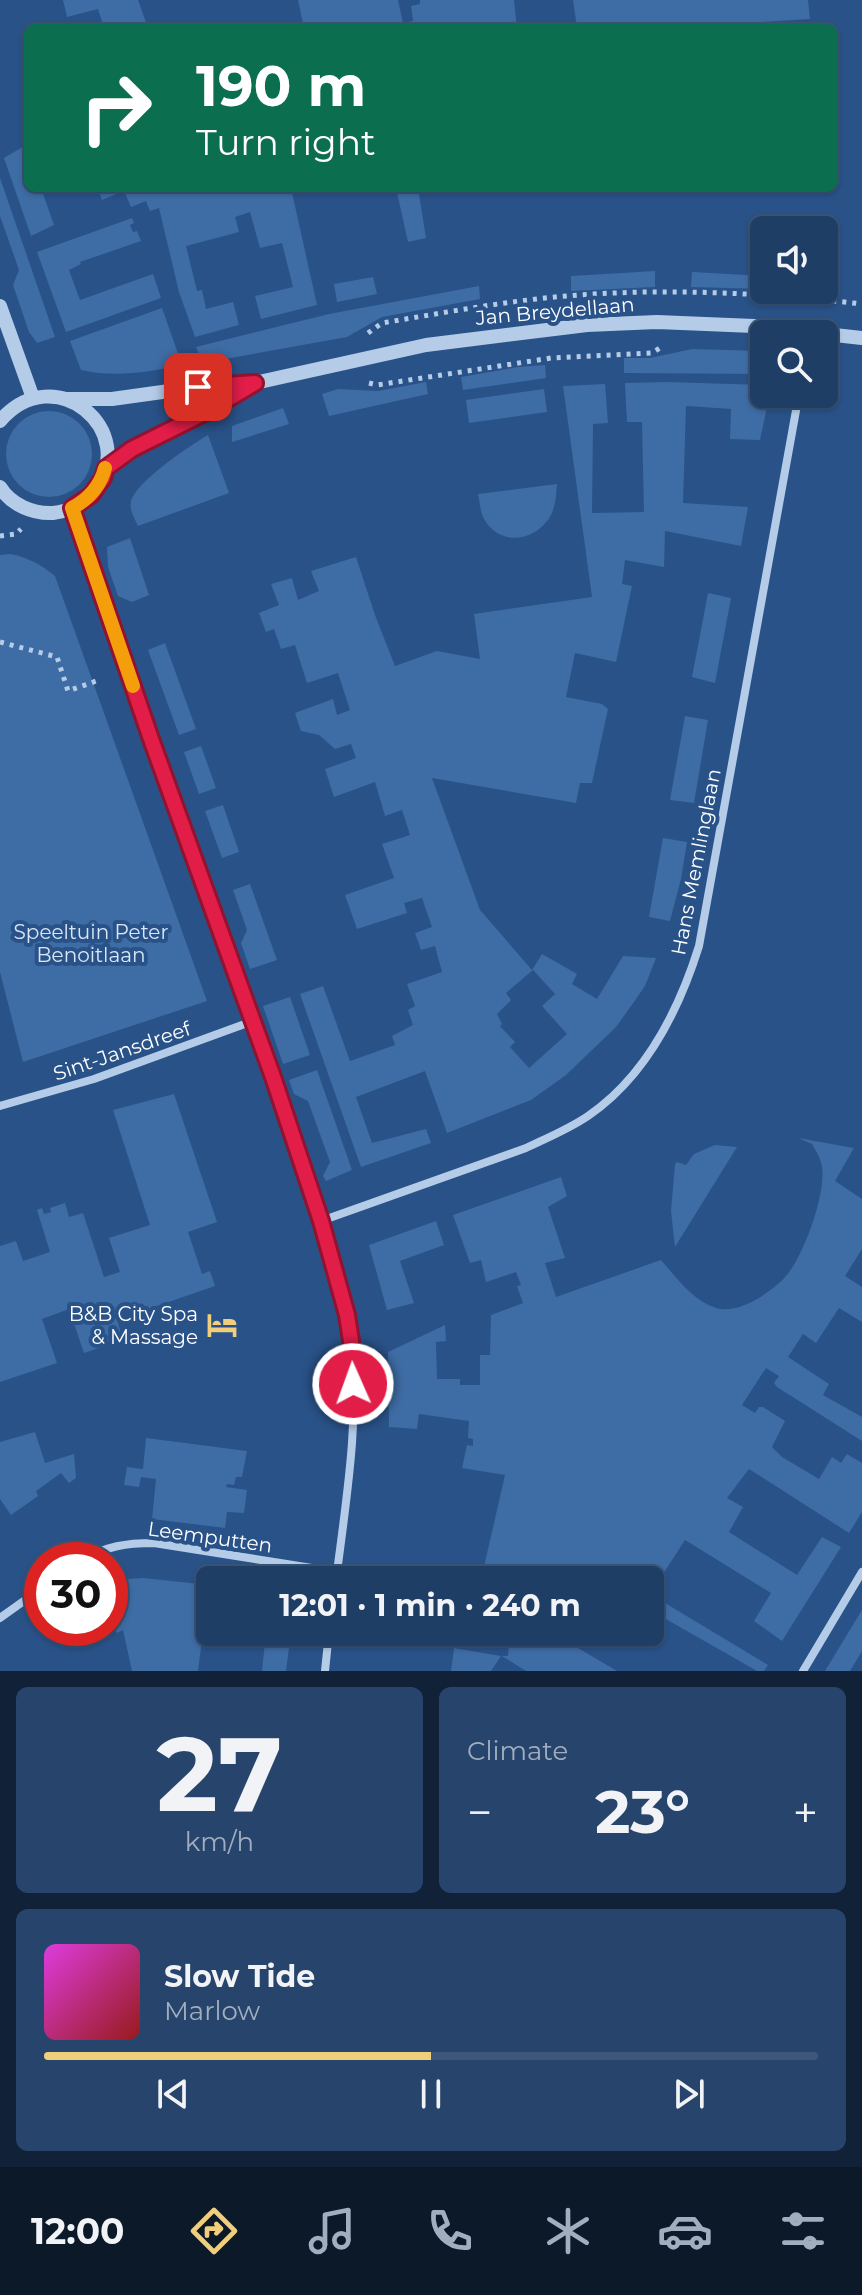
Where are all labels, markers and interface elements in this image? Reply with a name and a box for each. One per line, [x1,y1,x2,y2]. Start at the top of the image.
text: 190 m [196,52,366,120]
icon: right [64,56,168,160]
text: Turn right [196,120,376,164]
map controls [750,216,838,408]
button: sound [750,216,838,304]
street label: Jan Breydellaan [474,292,635,330]
button: search [750,320,838,408]
pin [164,353,232,421]
icon: arrive [176,365,220,409]
street label: Hans Memlinglaan [666,767,726,957]
park label: Speeltuin Peter Benoitlaan [14,920,168,967]
street label: Sint-Jansdreef [50,1016,195,1086]
place label: B&B City Spa & Massage [69,1302,198,1349]
hotel icon: B&B City Spa & Massage [205,1308,239,1342]
position arrow [311,1342,395,1426]
street label: Leemputten [146,1516,274,1558]
speed limit sign: 30 [24,1542,128,1646]
text: 12:01 · 1 min · 240 m [279,1587,581,1624]
text: 27 [157,1710,282,1837]
text: Climate [467,1735,568,1767]
text: 23° [595,1775,690,1848]
text: − [467,1785,492,1839]
text: + [793,1785,818,1839]
text: km/h [185,1826,254,1858]
text: Slow Tide [164,1958,315,1995]
text: Marlow [164,1995,260,2027]
icon: previous [151,2072,195,2116]
icon: pause [409,2072,453,2116]
icon: next [667,2072,711,2116]
icon: directions [186,2203,242,2259]
icon: music [304,2203,360,2259]
icon: phone [422,2203,478,2259]
icon: climate [540,2203,596,2259]
icon: car [657,2203,713,2259]
icon: filters [775,2203,831,2259]
text: 12:00 [31,2209,125,2253]

